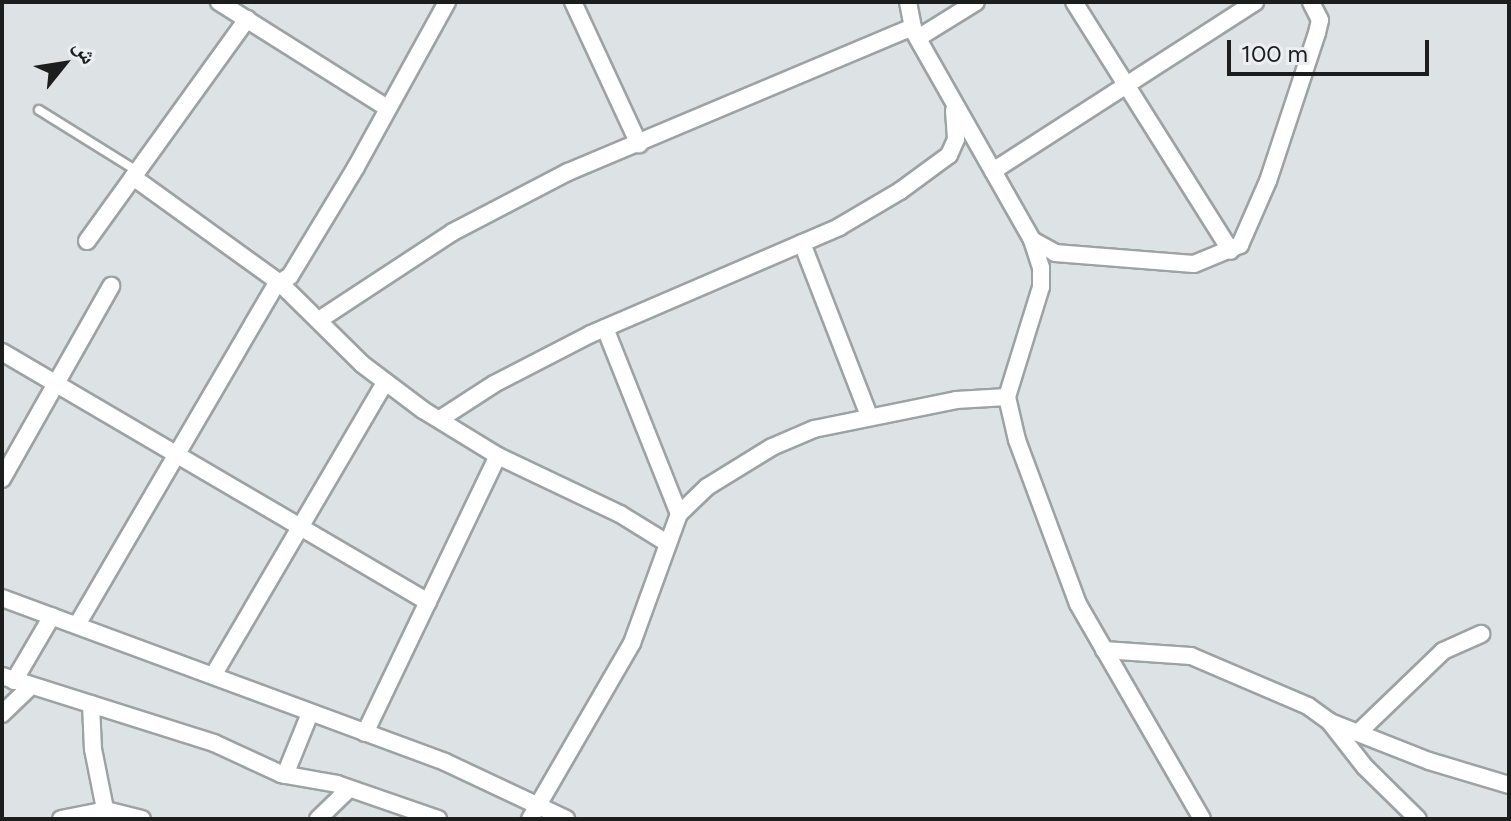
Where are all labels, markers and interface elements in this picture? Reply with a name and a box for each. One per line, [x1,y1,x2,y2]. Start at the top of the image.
north arrow [24,24,104,104]
scale bar [1231,24,1433,74]
text: ش [68,35,103,69]
text: 100 m [1241,39,1308,68]

